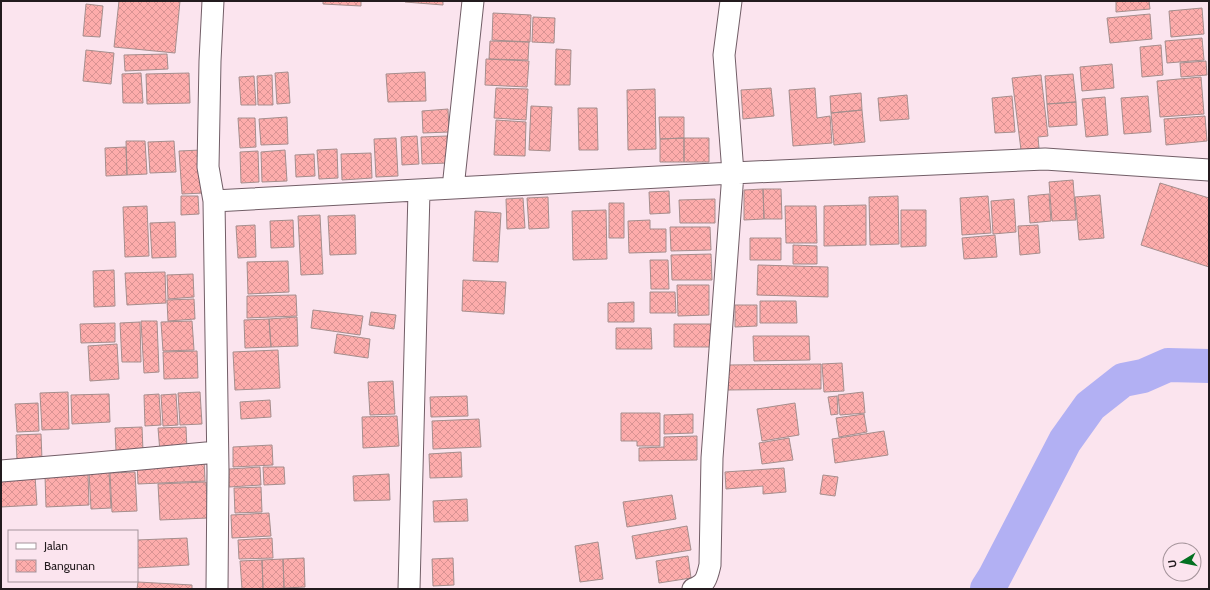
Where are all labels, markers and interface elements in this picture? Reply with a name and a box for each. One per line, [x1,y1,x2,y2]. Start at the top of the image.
legend [8,530,138,582]
text: Jalan [43,538,68,553]
north arrow [1162,542,1202,582]
text: Bangunan [44,558,95,573]
text: U [1165,559,1180,569]

